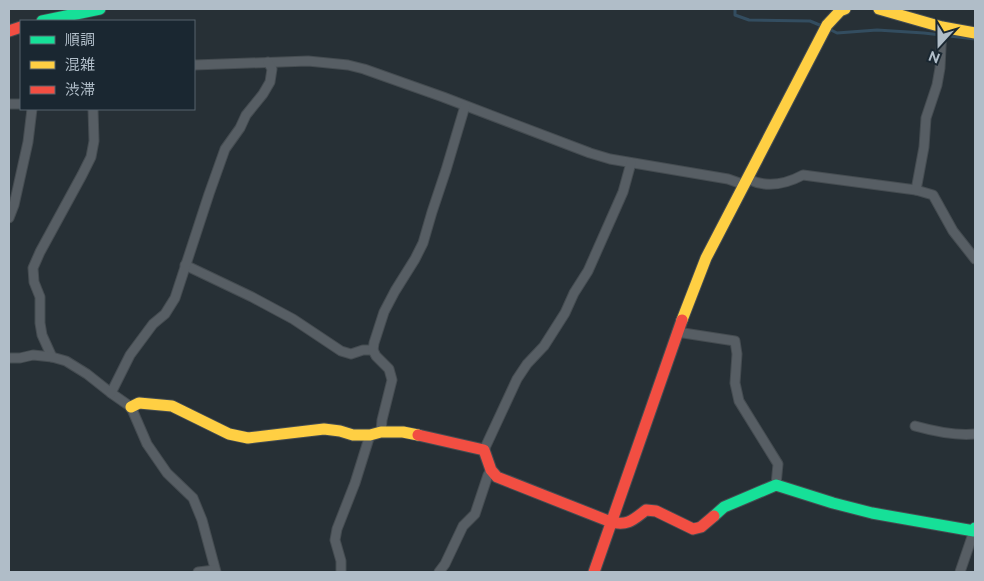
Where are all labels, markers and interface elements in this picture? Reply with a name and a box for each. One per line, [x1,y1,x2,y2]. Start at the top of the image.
legend [20,20,195,110]
north arrow [914,20,964,70]
text: 順調 [65,31,95,49]
text: N [926,48,942,67]
text: 混雑 [65,56,95,74]
text: 渋滞 [65,81,95,99]

